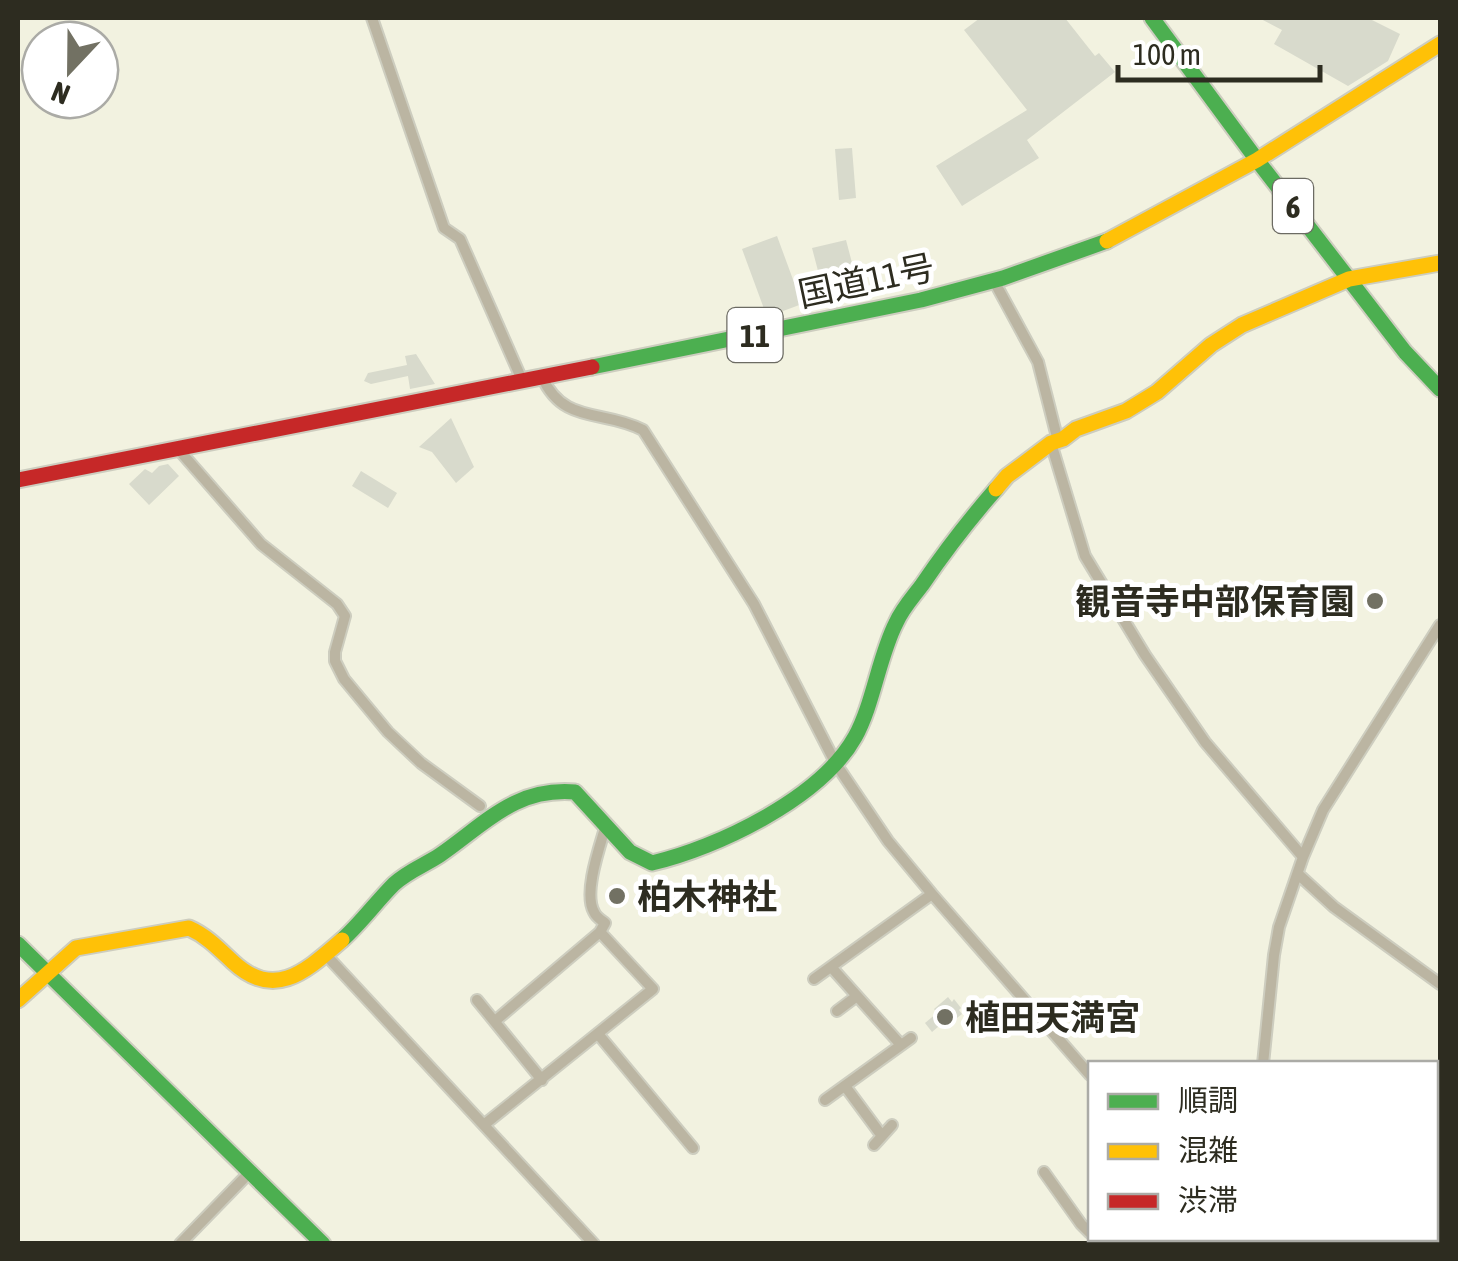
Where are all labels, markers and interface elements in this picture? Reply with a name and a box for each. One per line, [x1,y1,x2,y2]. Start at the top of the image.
north arrow [20,20,120,120]
scale bar [1118,20,1320,82]
text: 100 m [1133,37,1201,71]
text: N [47,75,74,111]
road number: 6 [1273,179,1313,233]
street label: 国道11号 [794,246,938,314]
road number: 11 [728,308,782,362]
place label: 観音寺中部保育園 [1075,581,1355,621]
marker: 観音寺中部保育園 [1364,590,1386,612]
place label: 柏木神社 [637,876,777,916]
marker: 柏木神社 [606,885,628,907]
place label: 植田天満宮 [965,997,1140,1037]
marker: 植田天満宮 [934,1006,956,1028]
legend [1088,1061,1438,1241]
text: 順調 [1178,1083,1238,1117]
text: 混雑 [1178,1133,1238,1167]
text: 渋滞 [1178,1183,1238,1217]

